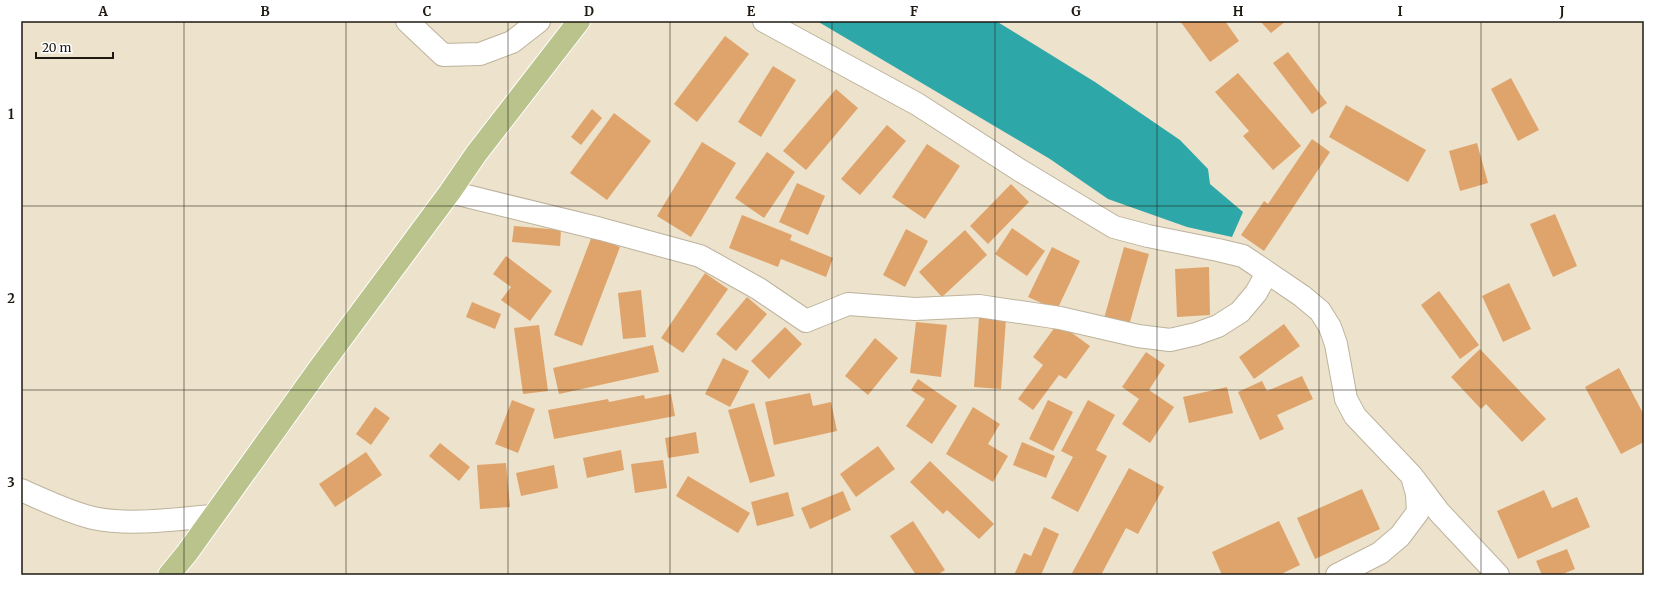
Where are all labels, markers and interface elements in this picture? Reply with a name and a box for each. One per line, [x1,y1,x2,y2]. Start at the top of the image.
text: A [97,3,108,20]
text: B [260,3,270,20]
text: C [423,3,432,20]
text: D [584,3,594,20]
text: E [747,3,756,20]
text: F [910,3,918,20]
text: G [1071,3,1081,20]
text: H [1233,3,1244,20]
text: I [1397,3,1403,20]
text: J [1558,3,1565,20]
scale bar [36,34,113,60]
text: 20 m [42,40,71,55]
text: 1 [8,106,14,123]
text: 2 [7,290,15,307]
text: 3 [7,474,15,491]

